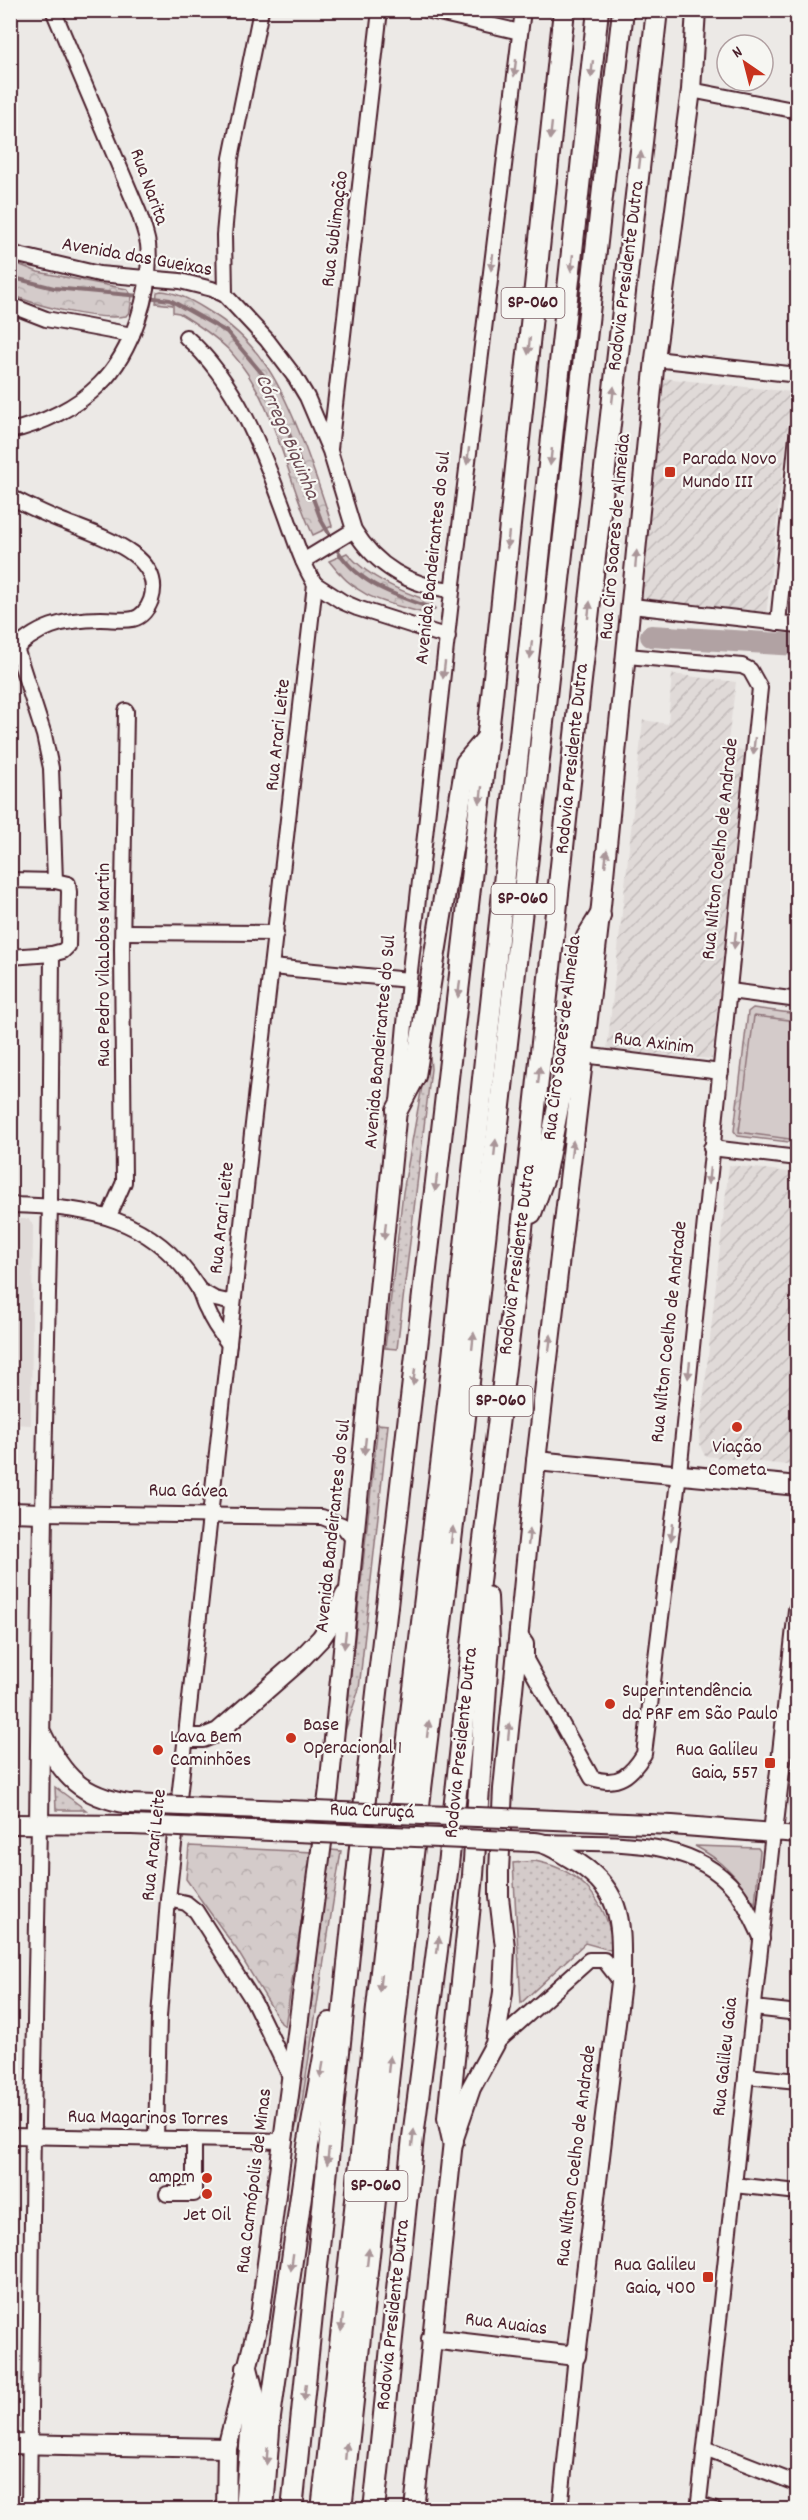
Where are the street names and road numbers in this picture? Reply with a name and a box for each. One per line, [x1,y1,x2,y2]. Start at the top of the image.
street label: Rua Narita [121,145,175,230]
street label: Rua Sublimação [315,169,357,289]
street label: Rodovia Presidente Dutra [601,179,653,373]
street label: Avenida das Gueixas [59,231,215,285]
road number: SP-060 [502,288,564,318]
street label: Rua Ciro Soares de Almeida [593,432,639,641]
street label: Avenida Bandeirantes do Sul [409,450,459,666]
street label: Rodovia Presidente Dutra [549,662,597,856]
street label: Rua Arari Leite [259,677,299,792]
street label: Rua Nílton Coelho de Andrade [695,736,747,961]
street label: Rua Pedro VilaLobos Martin [91,863,119,1067]
road number: SP-060 [492,884,554,914]
street label: Rua Ciro Soares de Almeida [537,933,590,1142]
street label: Avenida Bandeirantes do Sul [358,934,404,1150]
street label: Rua Axinim [612,1025,696,1063]
street label: Rua Arari Leite [203,1160,243,1275]
street label: Rodovia Presidente Dutra [492,1163,544,1357]
street label: Rua Nílton Coelho de Andrade [644,1219,696,1444]
road number: SP-060 [470,1386,532,1416]
street label: Avenida Bandeirantes do Sul [309,1418,359,1634]
street label: Rua Gávea [148,1477,228,1507]
street label: Rodovia Presidente Dutra [438,1646,486,1840]
street label: Rua Arari Leite [135,1787,175,1902]
street label: Rua Curuçá [329,1797,415,1827]
street label: Rua Galileu Gaia [706,1995,746,2118]
street label: Rua Nílton Coelho de Andrade [550,2043,605,2268]
street label: Rua Carmópolis de Minas [230,2087,280,2275]
street label: Rua Magarinos Torres [67,2104,229,2134]
road number: SP-060 [344,2171,407,2201]
street label: Rodovia Presidente Dutra [370,2218,418,2412]
street label: Rua Auaias [463,2306,549,2344]

